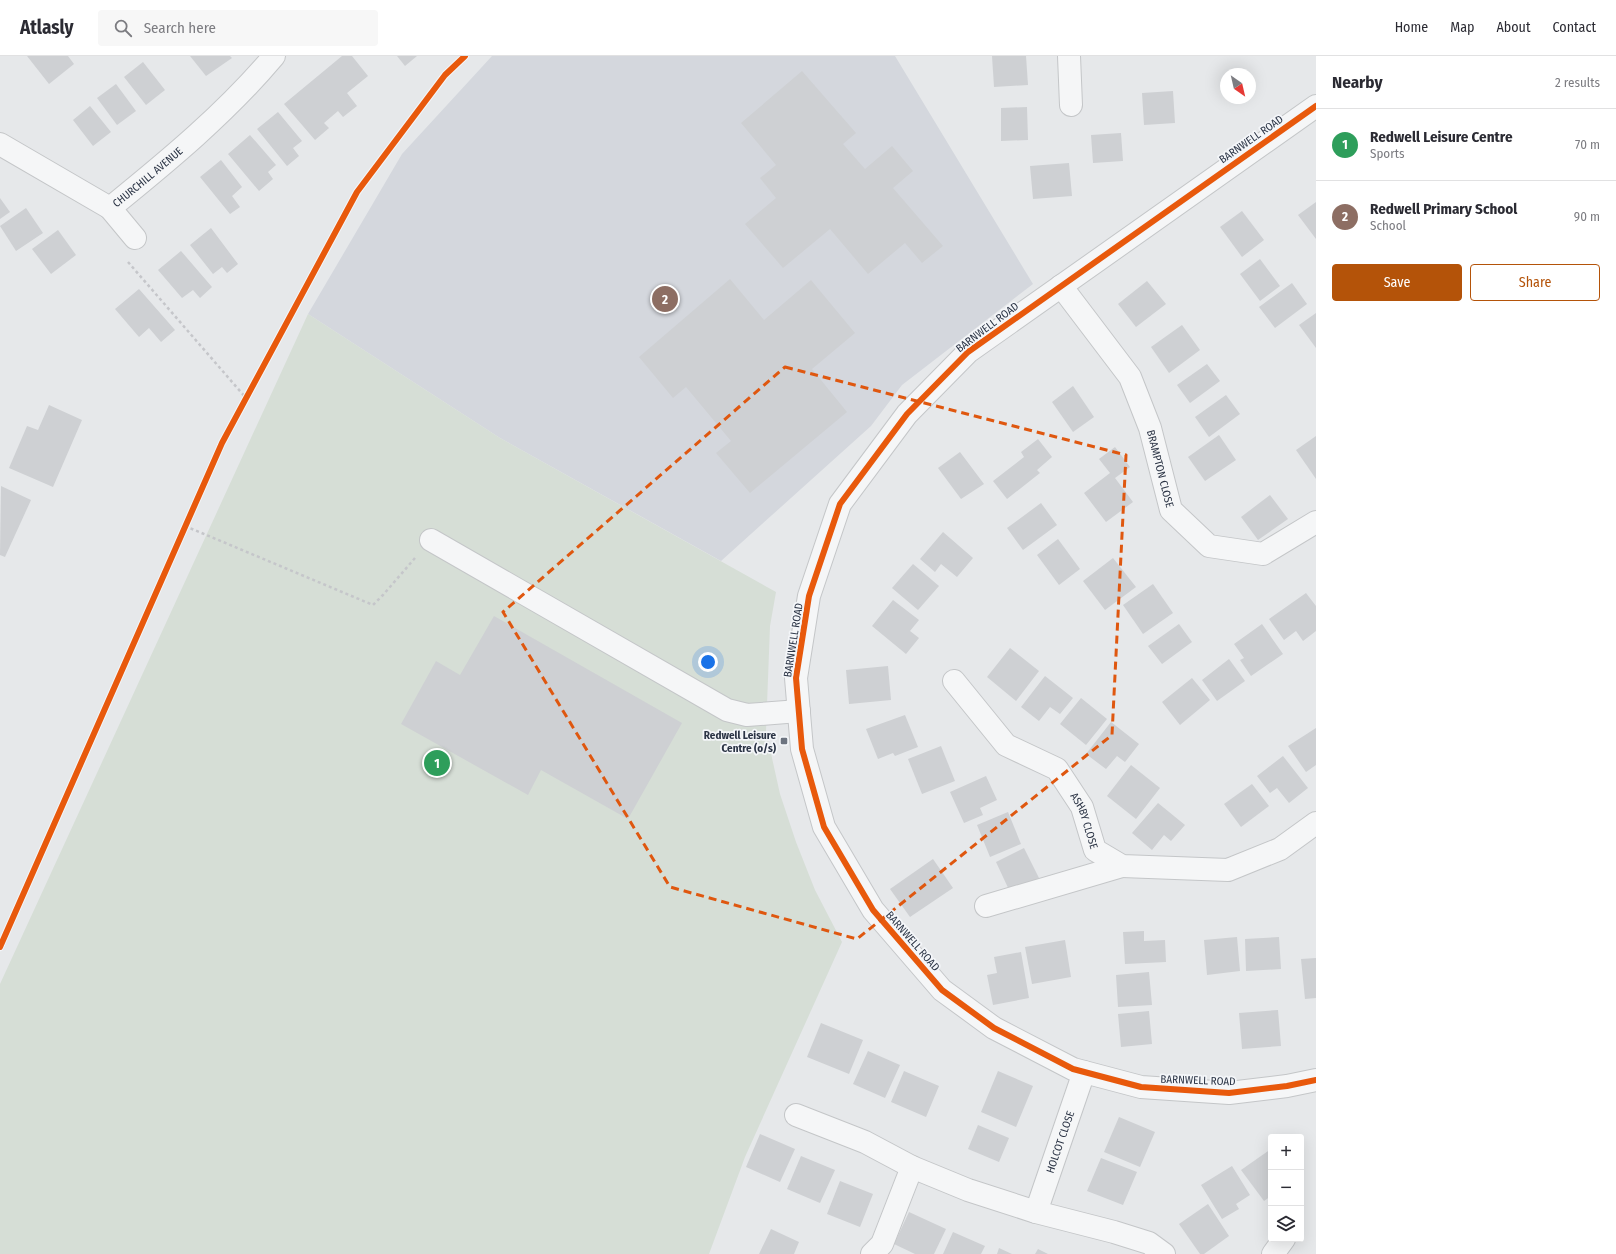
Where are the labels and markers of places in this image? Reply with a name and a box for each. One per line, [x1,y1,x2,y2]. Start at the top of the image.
pin: 2 [652,284,678,314]
place label: Redwell Leisure Centre (o/s) [704,729,777,755]
marker: Redwell Leisure Centre (o/s) [779,736,789,746]
pin: 1 [424,748,450,778]

